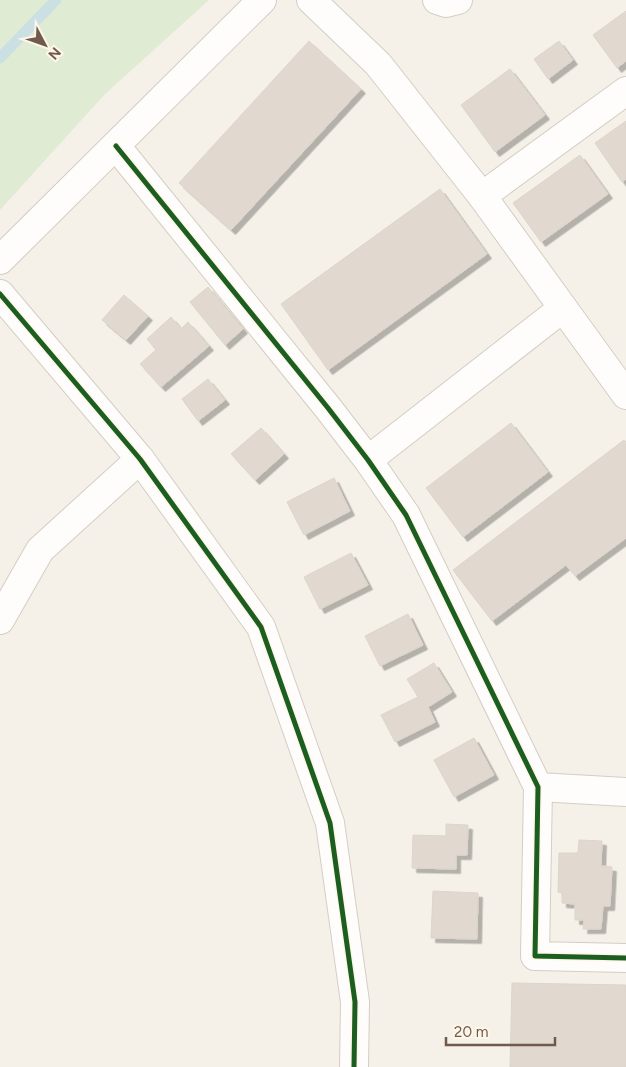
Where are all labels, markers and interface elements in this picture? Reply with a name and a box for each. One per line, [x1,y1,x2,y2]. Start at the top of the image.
north arrow [20,20,70,70]
text: N [44,44,64,63]
scale bar [446,1014,555,1046]
text: 20 m [454,1023,488,1041]

